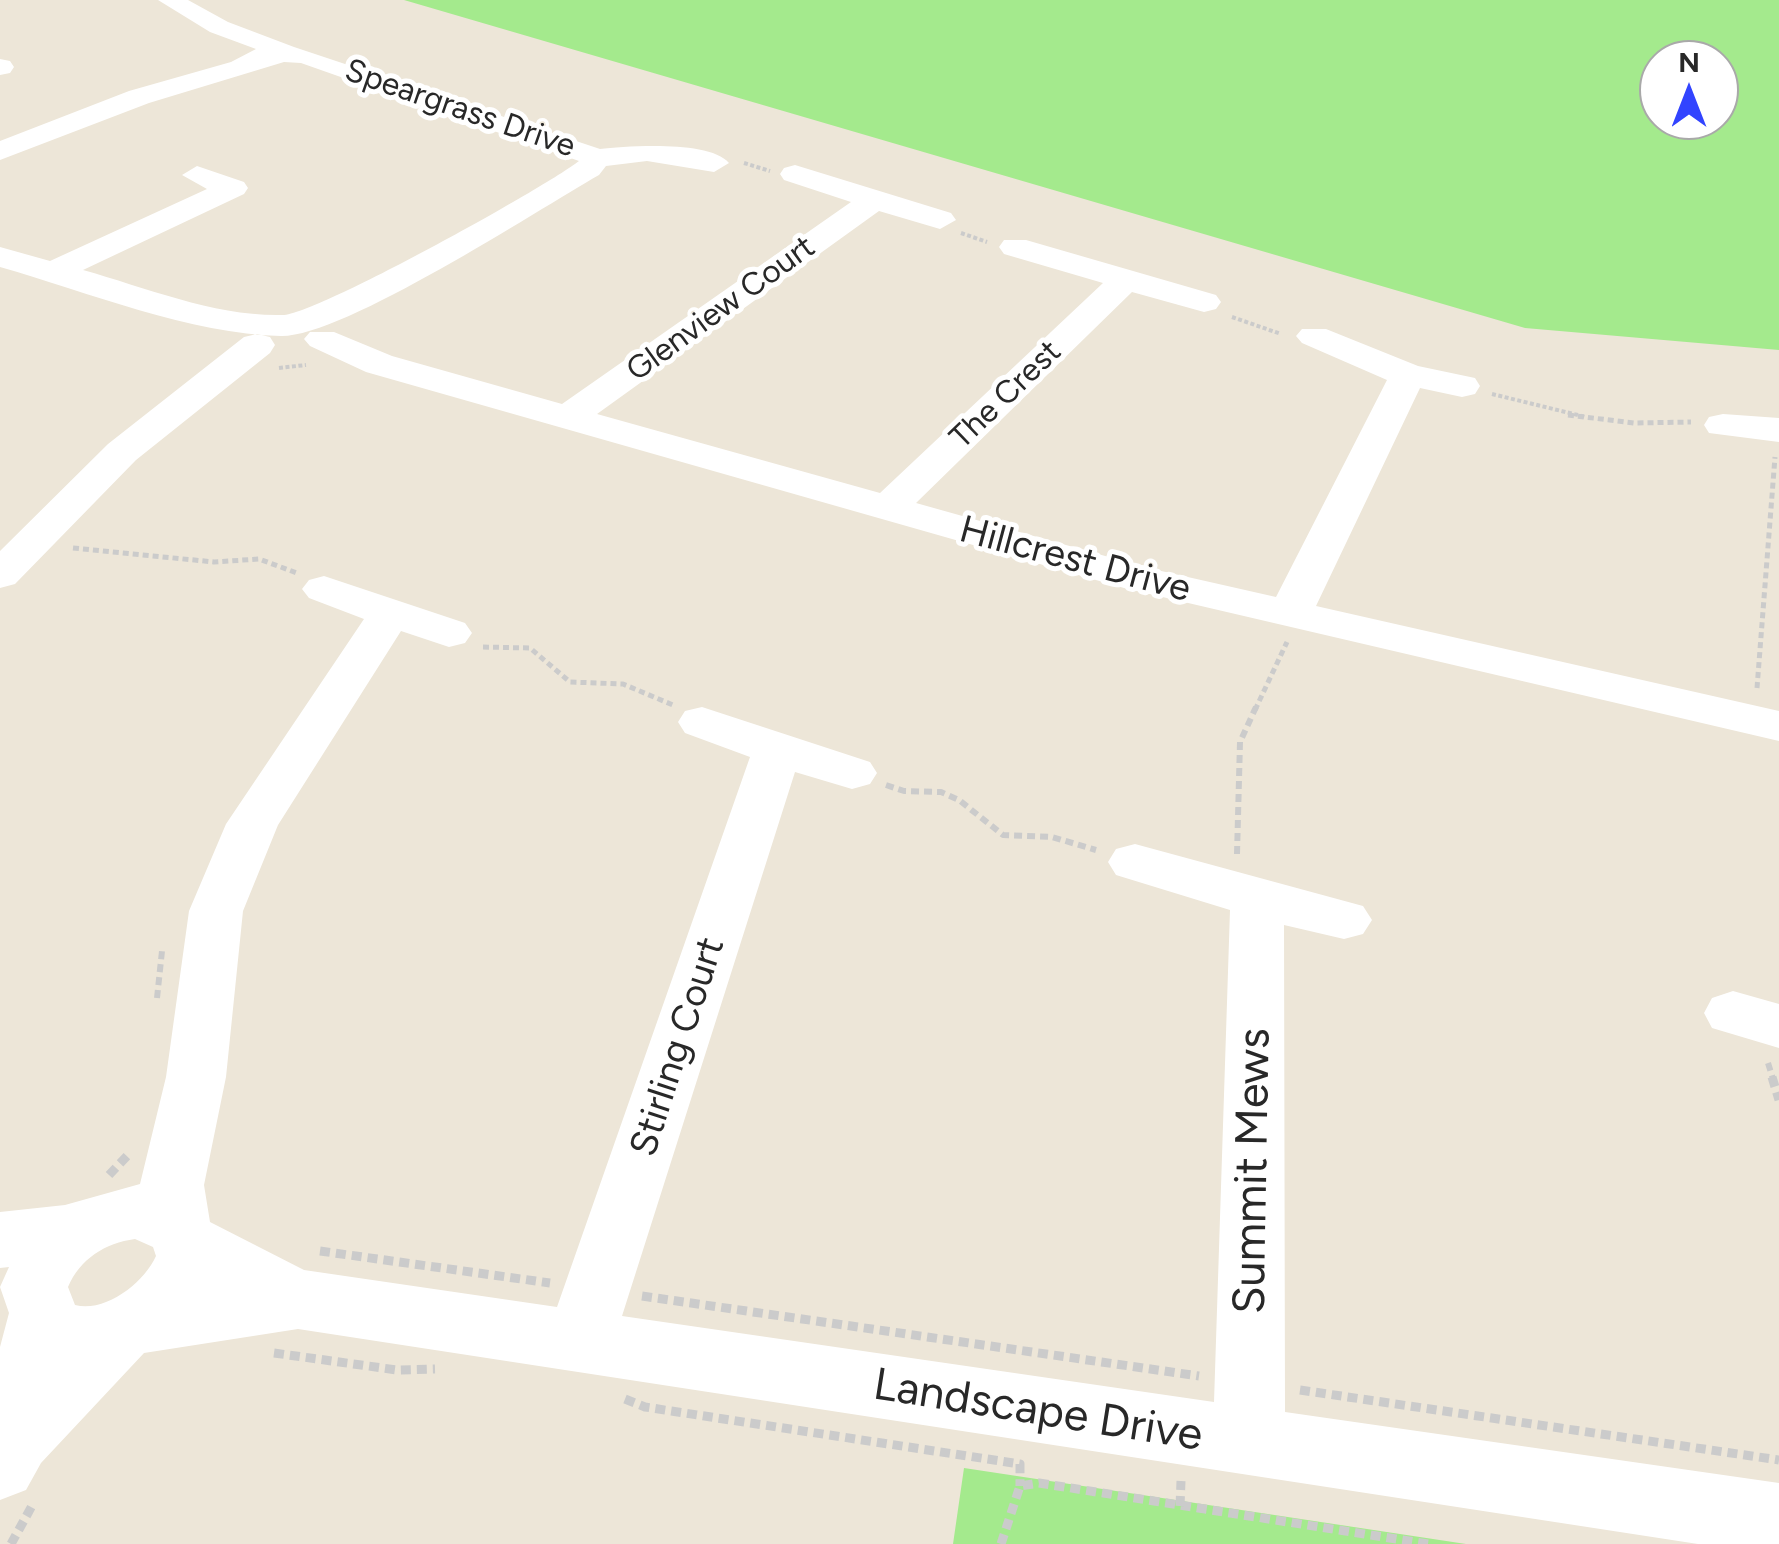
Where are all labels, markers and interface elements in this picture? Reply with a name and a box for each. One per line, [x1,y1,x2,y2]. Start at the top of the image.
north arrow [1639,40,1739,140]
text: N [1678,45,1700,79]
street label: Speargrass Drive [340,52,580,166]
street label: Glenview Court [620,228,822,390]
street label: The Crest [943,333,1069,457]
street label: Hillcrest Drive [954,507,1196,613]
street label: Stirling Court [621,932,735,1162]
street label: Summit Mews [1224,1027,1282,1315]
street label: Landscape Drive [870,1358,1206,1464]

